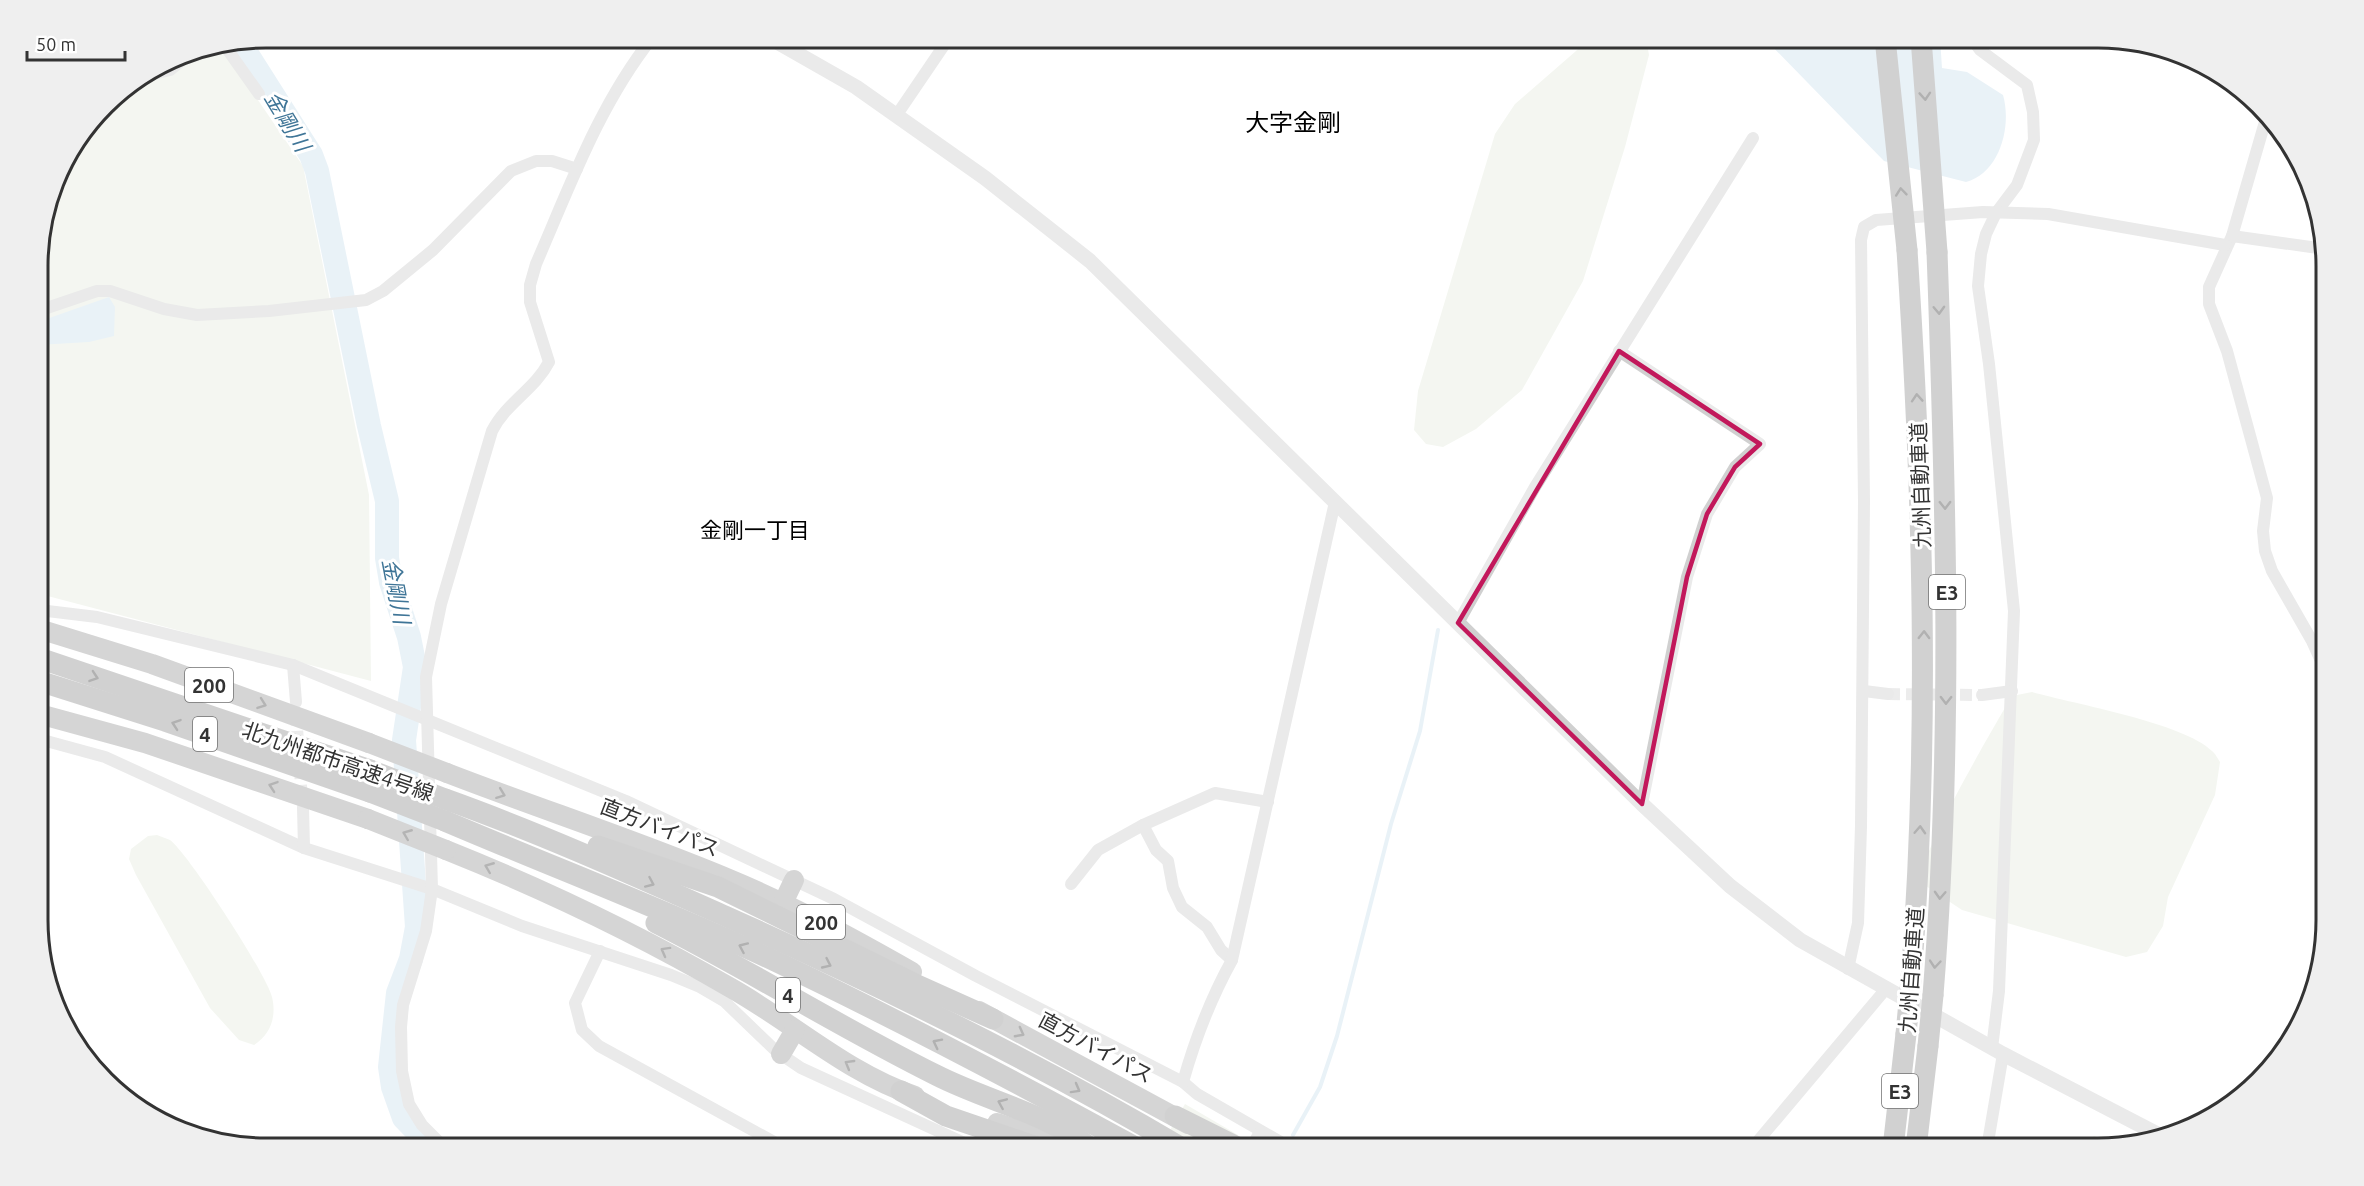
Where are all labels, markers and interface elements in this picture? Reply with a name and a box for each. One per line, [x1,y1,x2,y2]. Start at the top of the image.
scale bar [27,24,124,62]
text: 50 m [36,34,76,54]
water label: 金剛川 [260,86,317,157]
one-way arrow [1919,91,1932,100]
district label: 大字金剛 [1245,109,1341,136]
one-way arrow [1895,188,1908,197]
one-way arrow [1933,306,1946,315]
one-way arrow [1910,393,1923,402]
street label: 九州自動車道 [1906,422,1934,548]
one-way arrow [1939,501,1951,510]
district label: 金剛一丁目 [700,517,810,542]
water label: 金剛川 [378,556,416,628]
road number: E3 [1929,575,1965,609]
one-way arrow [1918,630,1930,639]
road number: 200 [185,668,233,702]
one-way arrow [88,669,99,682]
one-way arrow [1940,696,1952,705]
one-way arrow [256,697,267,710]
road number: 4 [193,717,217,751]
street label: 北九州都市高速4号線 [239,717,437,805]
one-way arrow [171,719,182,732]
one-way arrow [268,780,279,793]
one-way arrow [495,787,506,799]
street label: 直方バイパス [597,793,723,861]
one-way arrow [1913,825,1926,834]
one-way arrow [402,829,413,841]
one-way arrow [485,862,496,874]
one-way arrow [643,875,654,887]
one-way arrow [1933,890,1946,899]
road number: 200 [797,905,845,939]
street label: 九州自動車道 [1895,906,1927,1034]
one-way arrow [738,942,749,954]
one-way arrow [661,947,672,958]
one-way arrow [821,956,832,968]
one-way arrow [1929,959,1942,968]
road number: 4 [776,978,800,1012]
street label: 直方バイパス [1035,1007,1157,1087]
one-way arrow [1014,1026,1025,1037]
one-way arrow [932,1038,943,1050]
one-way arrow [845,1060,855,1072]
road number: E3 [1882,1074,1918,1108]
one-way arrow [1070,1082,1081,1093]
one-way arrow [997,1098,1008,1110]

